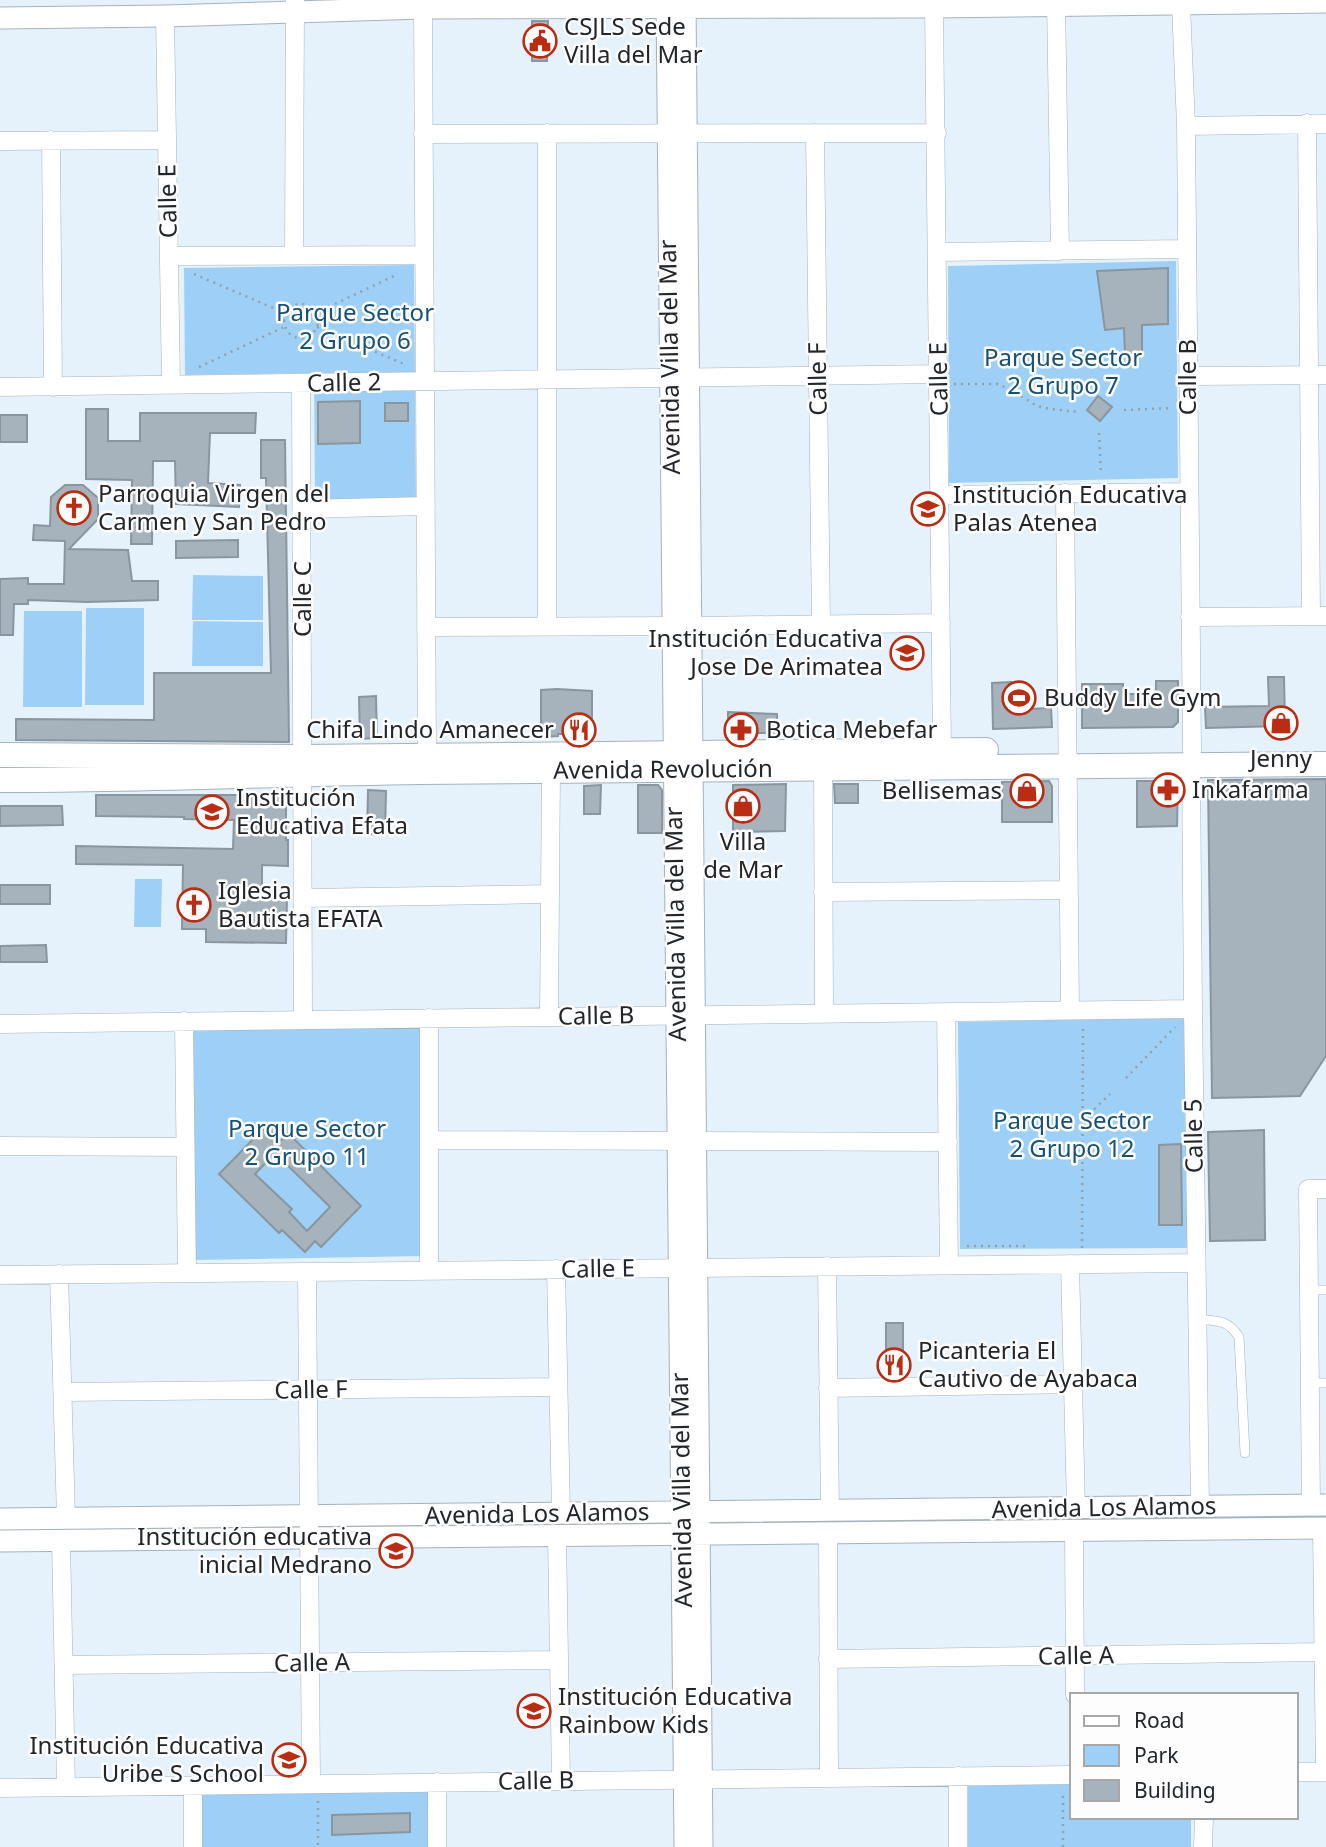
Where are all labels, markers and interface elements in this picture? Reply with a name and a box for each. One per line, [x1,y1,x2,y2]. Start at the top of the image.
place label: CSJLS Sede Villa del Mar [564,9,703,70]
public building icon: CSJLS Sede Villa del Mar [521,22,559,60]
street label: Calle E [149,164,184,238]
street label: Avenida Villa del Mar [650,239,687,475]
park label: Parque Sector 2 Grupo 6 [276,295,434,356]
street label: Calle B [1170,339,1203,415]
park label: Parque Sector 2 Grupo 7 [984,340,1142,401]
street label: Calle F [799,342,834,416]
street label: Calle E [920,342,955,416]
street label: Calle 2 [306,364,382,399]
place label: Parroquia Virgen del Carmen y San Pedro [98,476,329,537]
place label: Institución Educativa Palas Atenea [953,477,1188,538]
church icon: Parroquia Virgen del Carmen y San Pedro [55,489,93,527]
school or university icon: Institución Educativa Palas Atenea [909,490,947,528]
street label: Calle C [285,561,318,637]
place label: Institución Educativa Jose De Arimatea [648,621,883,682]
school or university icon: Institución Educativa Jose De Arimatea [888,634,926,672]
sports icon: Buddy Life Gym [1000,679,1038,717]
place label: Buddy Life Gym [1044,680,1221,713]
shop icon: Jenny [1262,704,1300,742]
restaurant icon: Chifa Lindo Amanecer [560,711,598,749]
pharmacy icon: Botica Mebefar [722,711,760,749]
place label: Chifa Lindo Amanecer [306,712,554,745]
place label: Botica Mebefar [766,712,938,745]
place label: Jenny [1248,741,1313,774]
street label: Avenida Revolución [553,751,773,786]
pharmacy icon: Inkafarma [1149,771,1187,809]
shop icon: Bellisemas [1008,772,1046,810]
place label: Inkafarma [1192,772,1309,805]
place label: Bellisemas [882,773,1002,806]
place label: Institución Educativa Efata [236,780,408,841]
shop icon: Villa de Mar [724,787,762,825]
school or university icon: Institución Educativa Efata [193,793,231,831]
street label: Avenida Villa del Mar [656,806,693,1042]
place label: Villa de Mar [703,824,783,885]
place label: Iglesia Bautista EFATA [218,873,383,934]
church icon: Iglesia Bautista EFATA [175,886,213,924]
street label: Calle B [557,997,634,1032]
street label: Calle 5 [1175,1098,1210,1174]
park label: Parque Sector 2 Grupo 12 [993,1103,1151,1164]
park label: Parque Sector 2 Grupo 11 [228,1111,386,1172]
street label: Calle E [561,1250,635,1285]
place label: Picanteria El Cautivo de Ayabaca [918,1333,1138,1394]
restaurant icon: Picanteria El Cautivo de Ayabaca [875,1346,913,1384]
street label: Calle F [274,1371,348,1406]
street label: Avenida Villa del Mar [662,1372,699,1608]
street label: Avenida Los Alamos [991,1488,1217,1525]
street label: Avenida Los Alamos [424,1494,650,1531]
place label: Institución educativa inicial Medrano [137,1519,372,1580]
school or university icon: Institución educativa inicial Medrano [377,1532,415,1570]
street label: Calle A [1038,1637,1115,1672]
street label: Calle A [274,1644,351,1679]
place label: Institución Educativa Rainbow Kids [558,1679,793,1740]
school or university icon: Institución Educativa Rainbow Kids [515,1692,553,1730]
legend [1070,1693,1298,1819]
text: Road [1134,1706,1184,1734]
place label: Institución Educativa Uribe S School [29,1728,264,1789]
school or university icon: Institución Educativa Uribe S School [270,1741,308,1779]
text: Park [1134,1741,1179,1769]
street label: Calle B [497,1762,574,1797]
text: Building [1134,1776,1216,1804]

